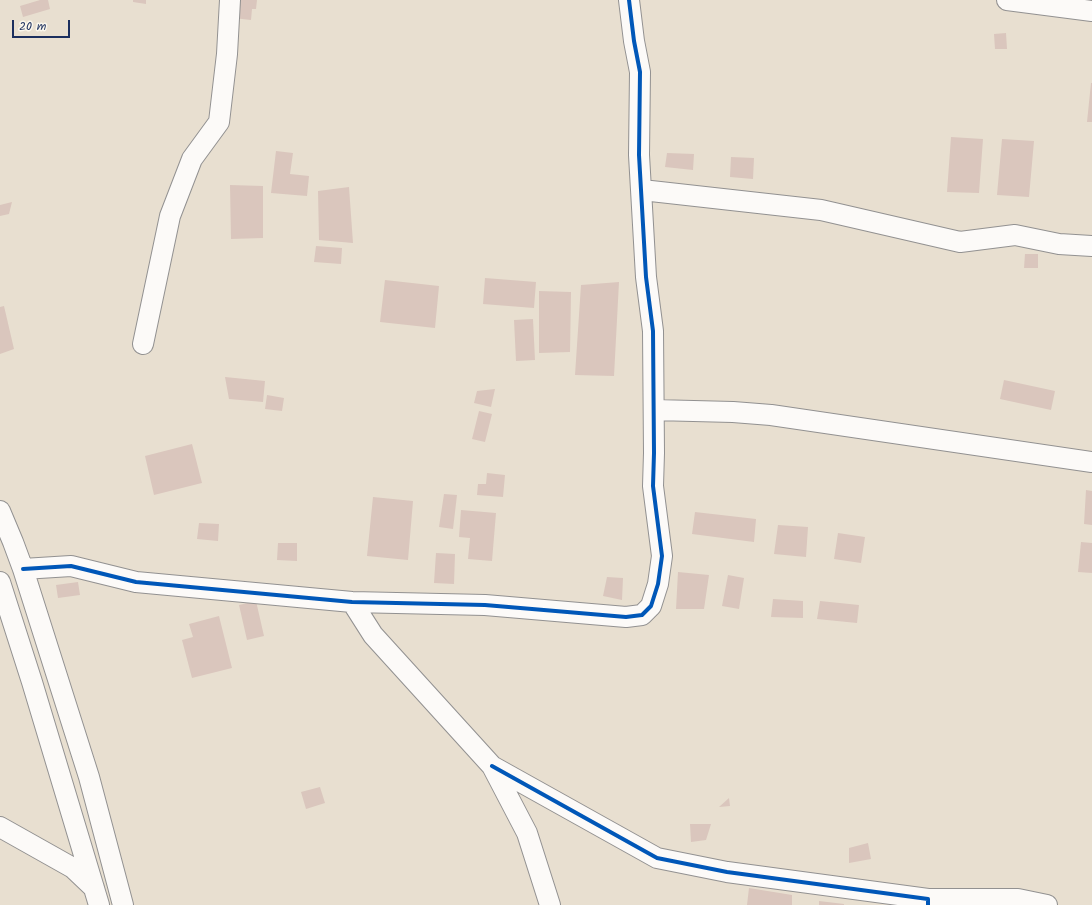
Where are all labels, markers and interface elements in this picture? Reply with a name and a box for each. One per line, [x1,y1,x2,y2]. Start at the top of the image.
scale bar [14,12,72,38]
text: 20 m [19,17,46,36]

